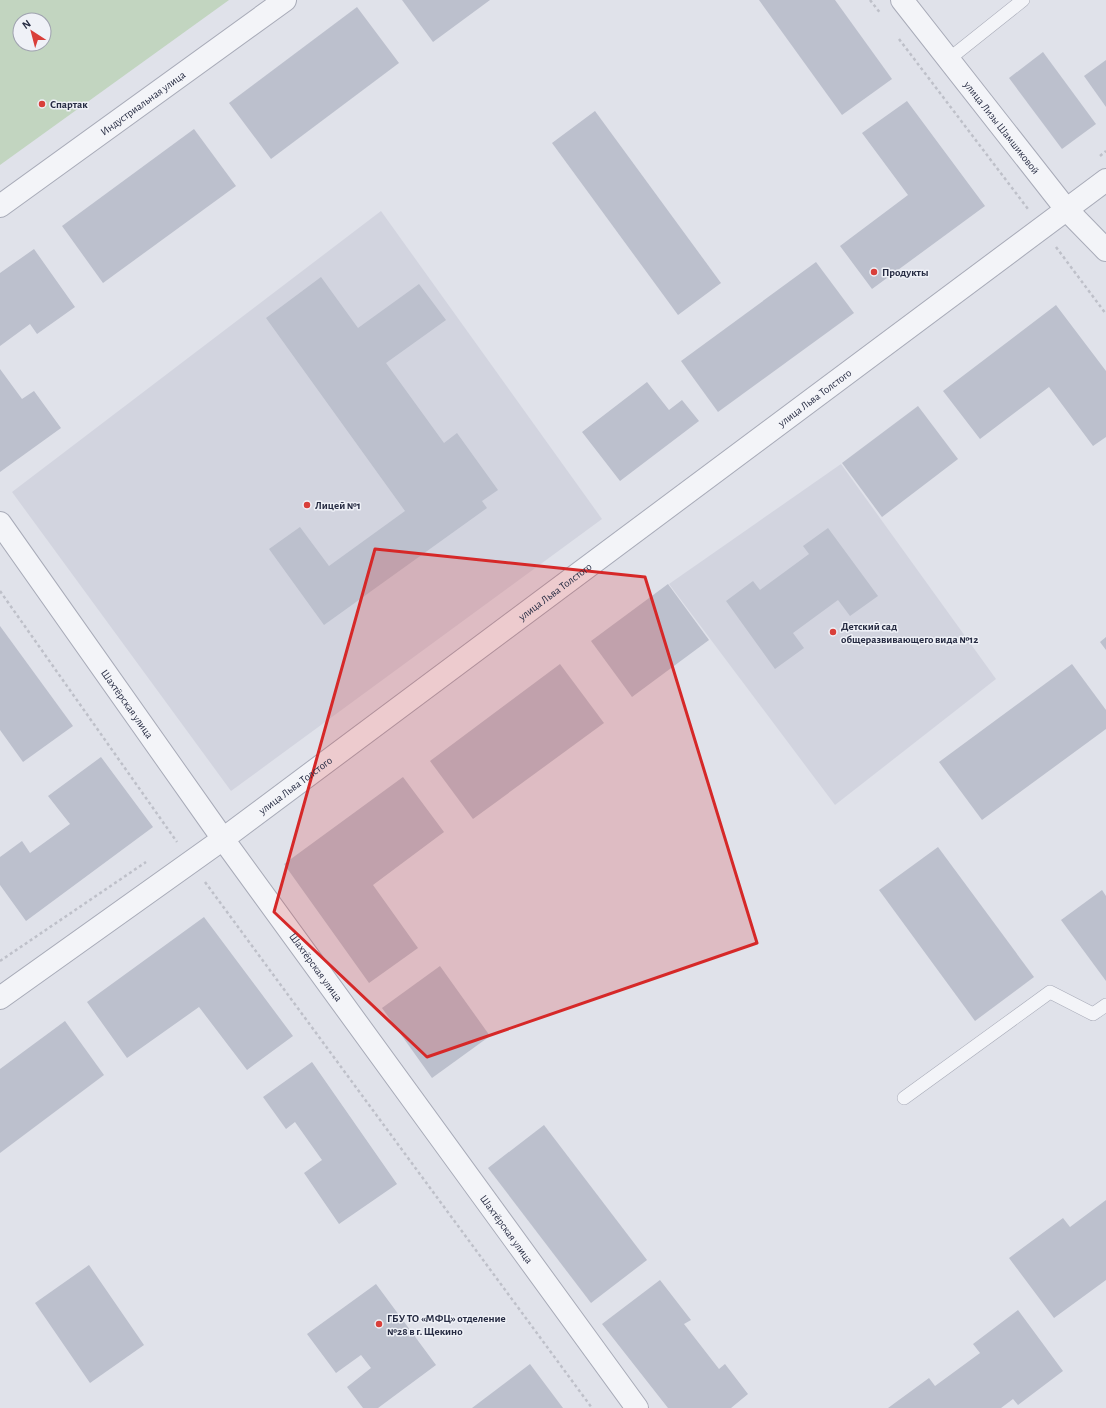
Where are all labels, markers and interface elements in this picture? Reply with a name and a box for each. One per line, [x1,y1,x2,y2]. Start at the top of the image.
north arrow [12,12,52,52]
text: N [20,18,33,31]
street label: Индустриальная улица [98,69,187,138]
street label: улица Лизы Шамшиковой [961,79,1041,176]
marker: Спартак [37,99,47,109]
place label: Спартак [50,99,88,110]
marker: Продукты [869,267,879,277]
place label: Продукты [882,267,928,278]
street label: улица Льва Толстого [775,367,854,429]
marker: Лицей №1 [302,500,312,510]
place label: Лицей №1 [315,500,361,511]
street label: улица Льва Толстого [516,561,594,623]
place label: Детский сад общеразвивающего вида №12 [841,621,978,645]
marker: Детский сад общеразвивающего вида №12 [828,627,838,637]
street label: Шахтёрская улица [99,667,155,740]
street label: улица Льва Толстого [256,755,334,817]
street label: Шахтёрская улица [287,931,344,1004]
street label: Шахтёрская улица [478,1193,535,1266]
place label: ГБУ ТО «МФЦ» отделение №28 в г. Щекино [387,1313,506,1337]
marker: ГБУ ТО «МФЦ» отделение №28 в г. Щекино [374,1319,384,1329]

